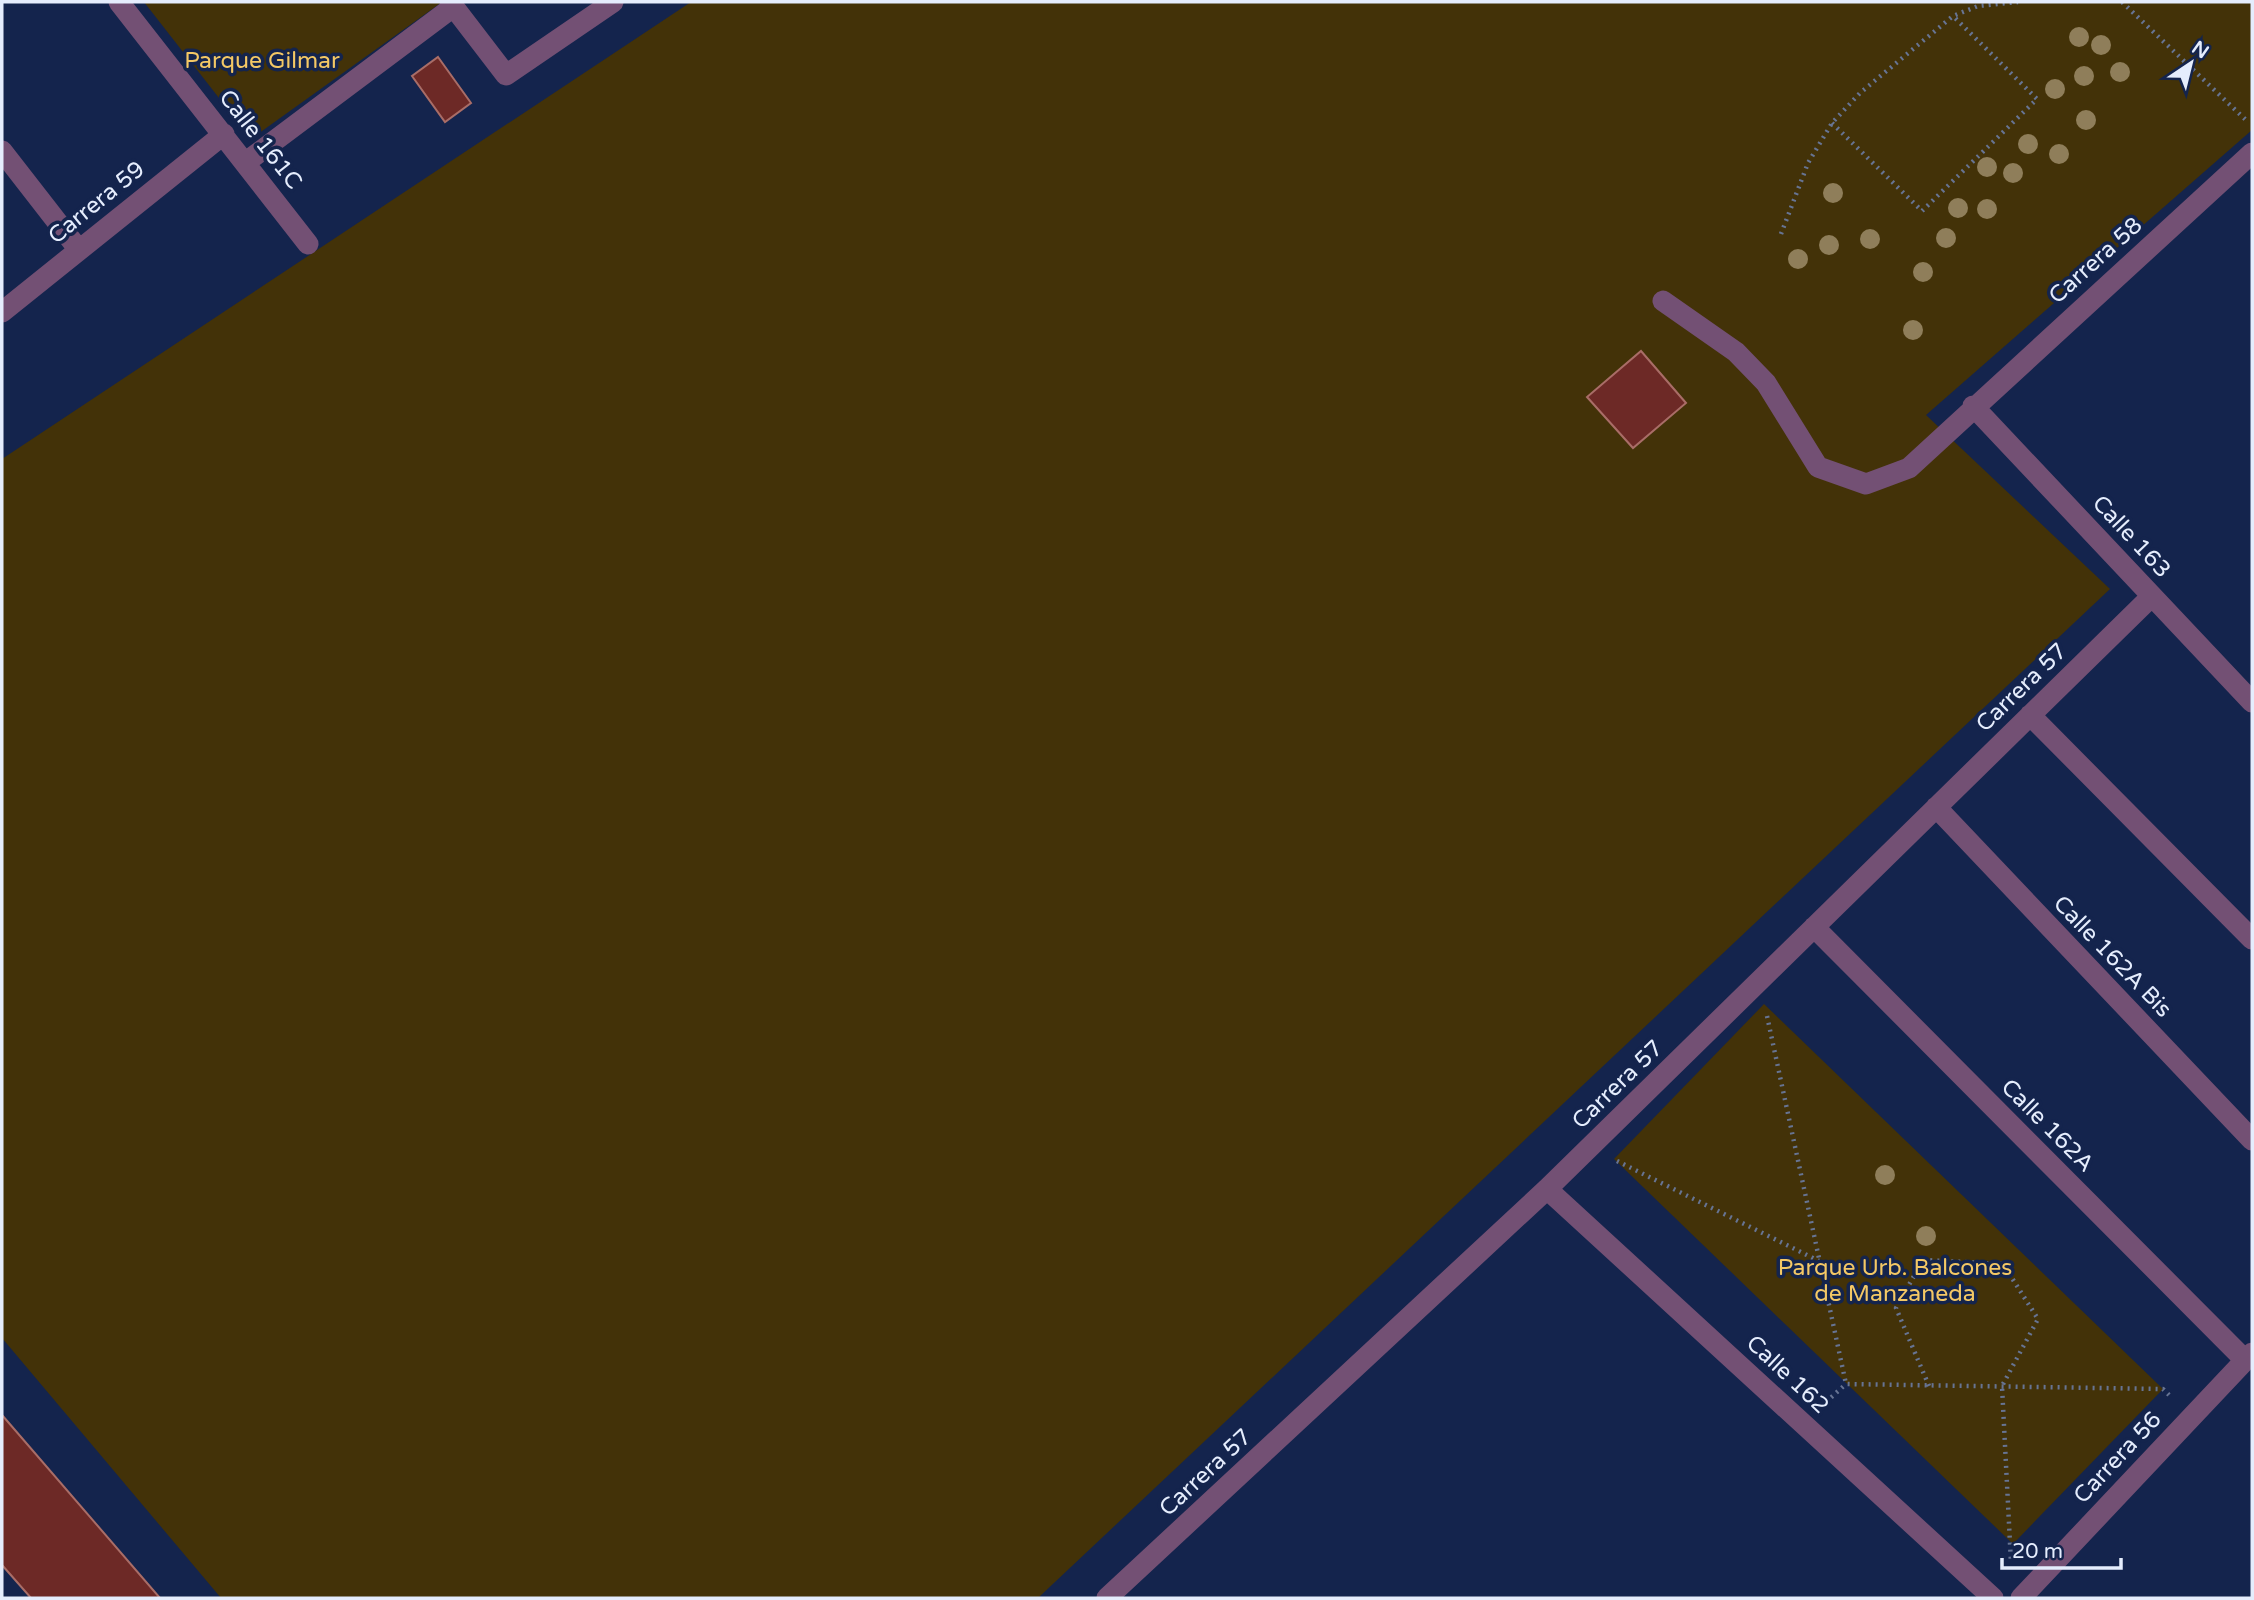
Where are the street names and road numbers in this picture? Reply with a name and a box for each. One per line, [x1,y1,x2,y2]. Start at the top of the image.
street label: Calle 161C [213,84,308,195]
street label: Carrera 59 [43,155,150,250]
street label: Carrera 58 [2043,212,2148,310]
street label: Calle 163 [2086,490,2177,584]
street label: Carrera 57 [1970,637,2073,738]
street label: Calle 162A Bis [2047,890,2177,1023]
street label: Carrera 57 [1566,1034,1669,1135]
street label: Calle 162A [1995,1073,2100,1178]
street label: Calle 162 [1740,1329,1834,1420]
street label: Carrera 56 [2068,1406,2167,1510]
street label: Carrera 57 [1154,1423,1258,1522]

